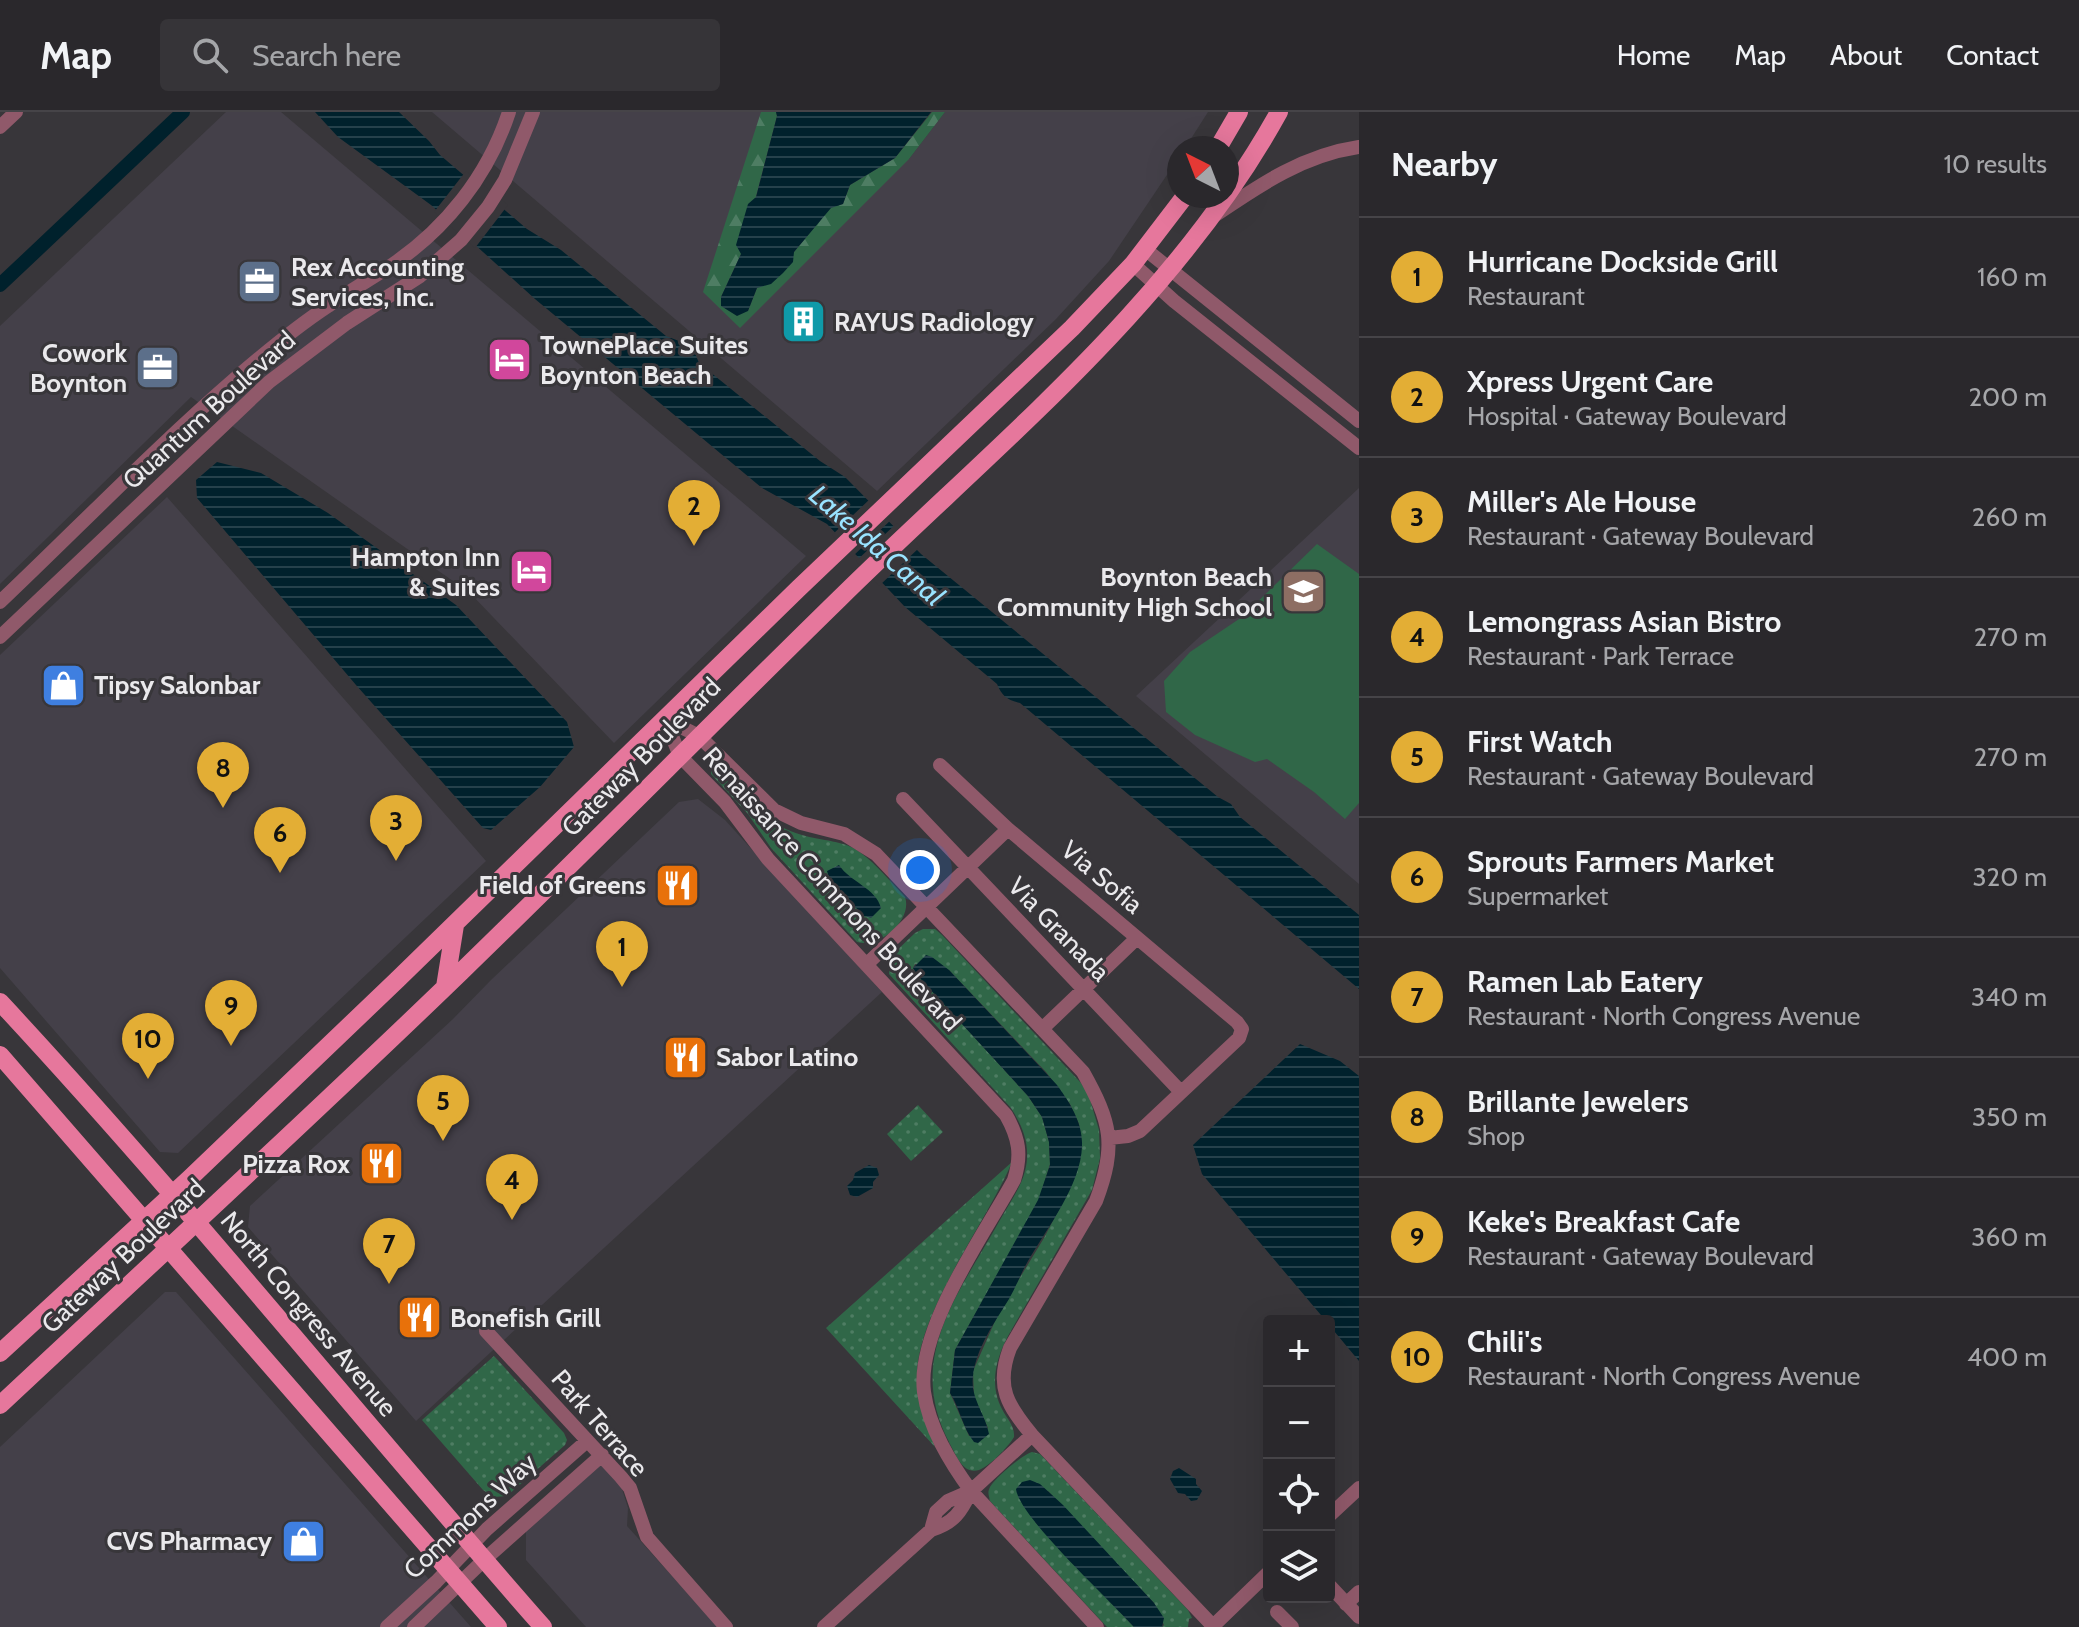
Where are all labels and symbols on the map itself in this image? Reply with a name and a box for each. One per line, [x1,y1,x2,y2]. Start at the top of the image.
north arrow [1167,136,1239,208]
place label: Rex Accounting Services, Inc. [291,251,464,313]
office icon: Rex Accounting Services, Inc. [236,258,284,306]
building icon: RAYUS Radiology [779,298,827,346]
place label: RAYUS Radiology [834,306,1034,338]
street label: Quantum Boulevard [116,324,302,496]
place label: TownePlace Suites Boynton Beach [540,329,748,391]
hotel icon: TownePlace Suites Boynton Beach [485,336,533,384]
place label: Cowork Boynton [30,337,127,399]
office icon: Cowork Boynton [134,344,182,392]
water label: Lake Ida Canal [803,477,952,613]
pin: 2 [668,480,720,546]
place label: Hampton Inn & Suites [351,541,500,603]
hotel icon: Hampton Inn & Suites [507,548,555,596]
place label: Boynton Beach Community High School [997,561,1272,623]
school or university icon: Boynton Beach Community High School [1279,568,1327,616]
shop icon: Tipsy Salonbar [39,661,87,709]
place label: Tipsy Salonbar [94,669,261,701]
street label: Gateway Boulevard [555,671,727,843]
street label: Renaissance Commons Boulevard [696,740,968,1038]
pin: 8 [197,742,249,808]
pin: 3 [370,795,422,861]
pin: 6 [254,807,306,873]
street label: Via Sofia [1055,834,1150,921]
your location [900,850,940,890]
restaurant icon: Field of Greens [653,861,701,909]
place label: Field of Greens [479,869,646,901]
street label: Via Granada [1001,870,1117,988]
pin: 1 [596,921,648,987]
pin: 9 [205,980,257,1046]
pin: 10 [122,1013,174,1079]
restaurant icon: Sabor Latino [661,1033,709,1081]
place label: Sabor Latino [716,1041,858,1073]
pin: 5 [417,1075,469,1141]
restaurant icon: Pizza Rox [357,1140,405,1188]
place label: Pizza Rox [242,1148,350,1180]
pin: 4 [486,1154,538,1220]
street label: Gateway Boulevard [35,1172,211,1340]
street label: North Congress Avenue [214,1205,404,1423]
pin: 7 [363,1218,415,1284]
restaurant icon: Bonefish Grill [395,1294,443,1342]
place label: Bonefish Grill [450,1302,601,1334]
street label: Park Terrace [545,1363,655,1483]
street label: Commons Way [397,1446,543,1586]
shop icon: CVS Pharmacy [279,1517,327,1565]
place label: CVS Pharmacy [107,1525,272,1557]

